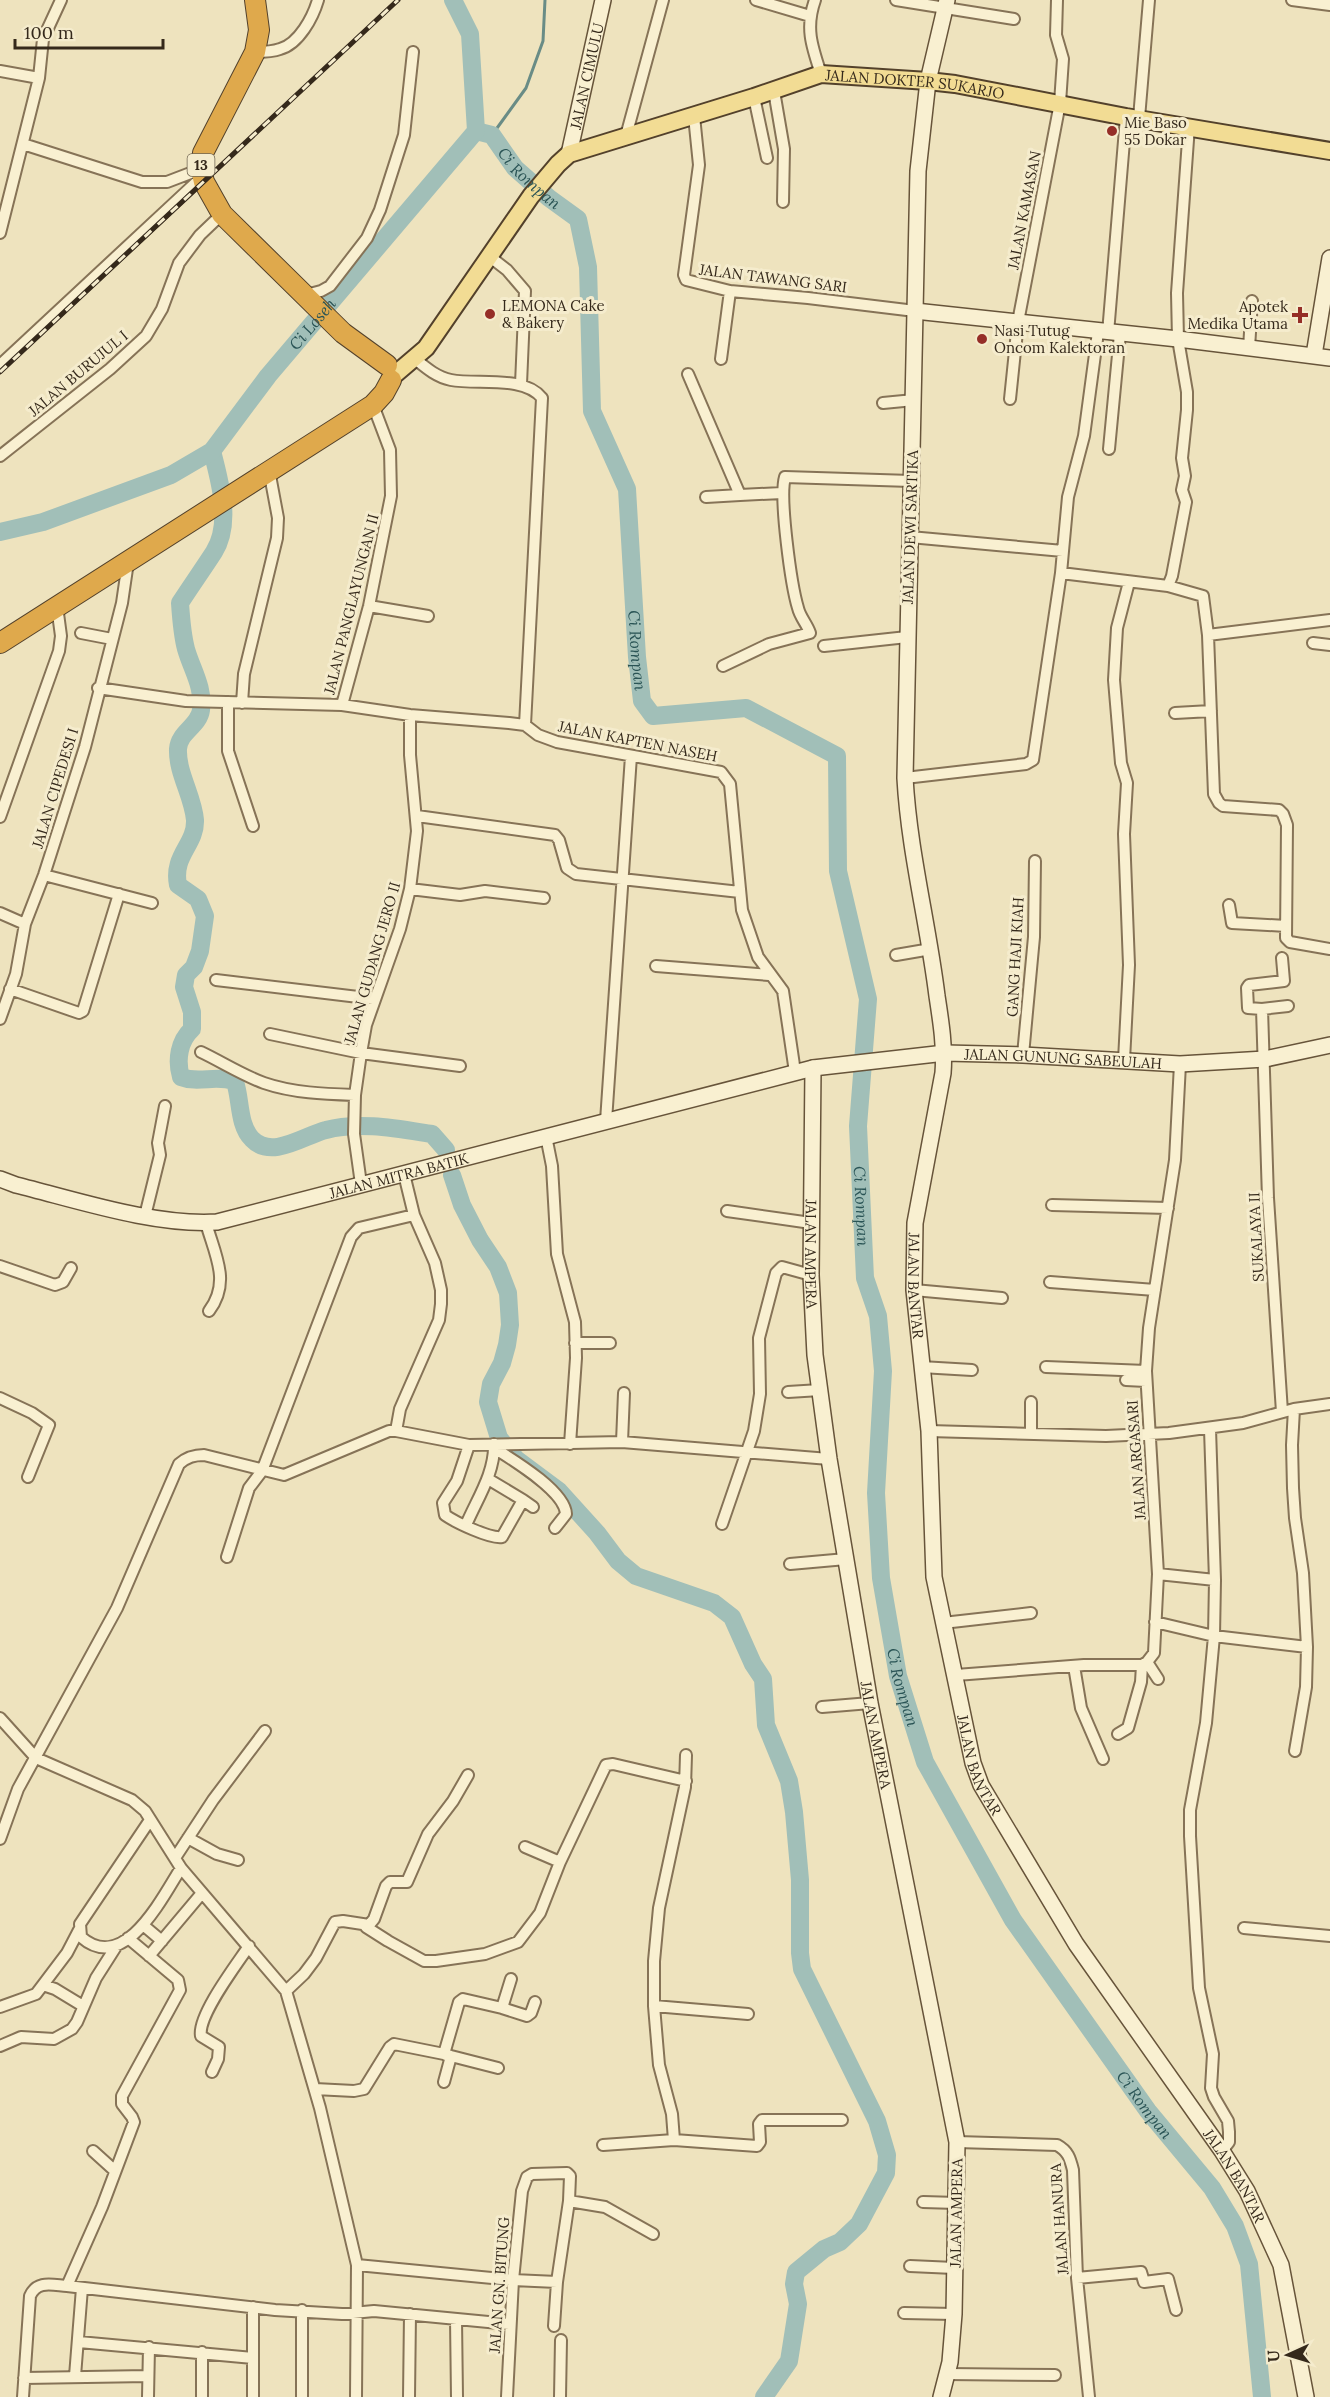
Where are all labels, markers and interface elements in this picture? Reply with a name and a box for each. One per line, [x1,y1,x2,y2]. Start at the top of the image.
scale bar [15,12,164,50]
text: 100 m [24,21,74,44]
street label: JALAN CIMULU [565,21,607,132]
street label: JALAN DOKTER SUKARJO [824,65,1006,103]
place label: Mie Baso 55 Dokar [1124,113,1187,149]
marker: Mie Baso 55 Dokar [1105,124,1119,138]
water label: Ci Rompan [494,143,565,213]
street label: JALAN KAMASAN [1003,149,1045,272]
road number: 13 [188,154,214,176]
street label: JALAN TAWANG SARI [697,259,848,297]
water label: Ci Loseh [285,294,340,354]
place label: LEMONA Cake & Bakery [502,296,605,332]
place label: Apotek Medika Utama [1187,297,1288,333]
marker: LEMONA Cake & Bakery [483,307,497,321]
marker: Apotek Medika Utama [1293,308,1307,322]
place label: Nasi Tutug Oncom Kalektoran [994,321,1125,357]
street label: JALAN BURUJUL I [24,326,132,421]
marker: Nasi Tutug Oncom Kalektoran [975,332,989,346]
street label: JALAN DEWI SARTIKA [898,449,922,605]
street label: JALAN PANGLAYUNGAN II [319,512,383,697]
water label: Ci Rompan [624,610,651,692]
street label: JALAN KAPTEN NASEH [556,716,719,766]
street label: JALAN CIPEDESI I [27,725,82,851]
street label: JALAN GUDANG JERO II [339,880,404,1047]
street label: GANG HAJI KIAH [1002,896,1028,1018]
street label: JALAN GUNUNG SABEULAH [963,1044,1163,1072]
street label: JALAN MITRA BATIK [326,1148,471,1202]
water label: Ci Rompan [850,1166,874,1247]
street label: SUKALAYA II [1244,1192,1268,1282]
street label: JALAN AMPERA [801,1198,822,1310]
street label: JALAN BANTAR [904,1232,929,1340]
street label: JALAN ARGASARI [1122,1399,1150,1522]
water label: Ci Rompan [883,1646,923,1729]
street label: JALAN AMPERA [857,1679,896,1791]
street label: JALAN BANTAR [953,1712,1007,1819]
water label: Ci Rompan [1113,2067,1177,2143]
street label: JALAN BANTAR [1199,2124,1270,2226]
street label: JALAN AMPERA [946,2158,966,2269]
street label: JALAN HANURA [1046,2162,1072,2276]
street label: JALAN GN. BITUNG [485,2216,513,2355]
north arrow [1258,2325,1318,2385]
text: U [1263,2349,1283,2363]

